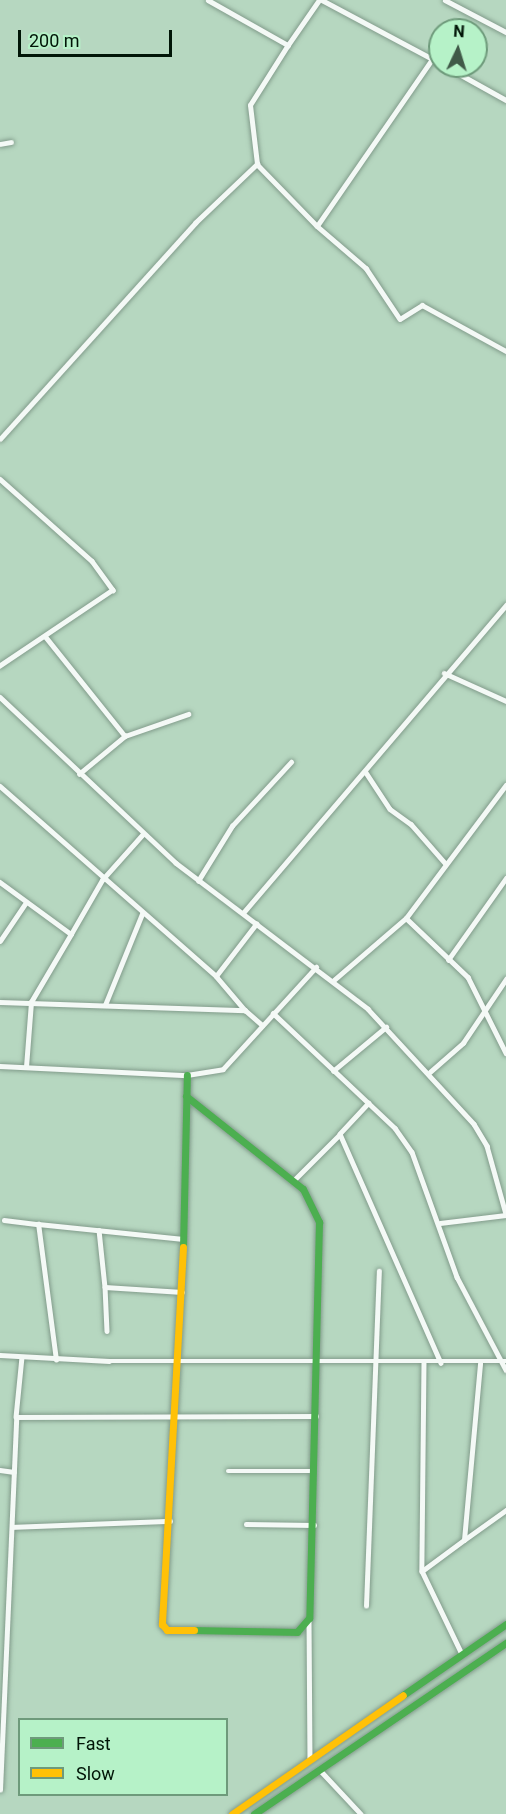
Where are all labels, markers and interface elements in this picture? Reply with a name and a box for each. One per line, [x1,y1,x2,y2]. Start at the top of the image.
scale bar [21,18,176,56]
north arrow [428,18,488,78]
text: N [453,22,465,41]
text: 200 m [29,30,80,51]
legend [18,1718,228,1796]
text: Fast [76,1733,111,1754]
text: Slow [76,1763,115,1784]

